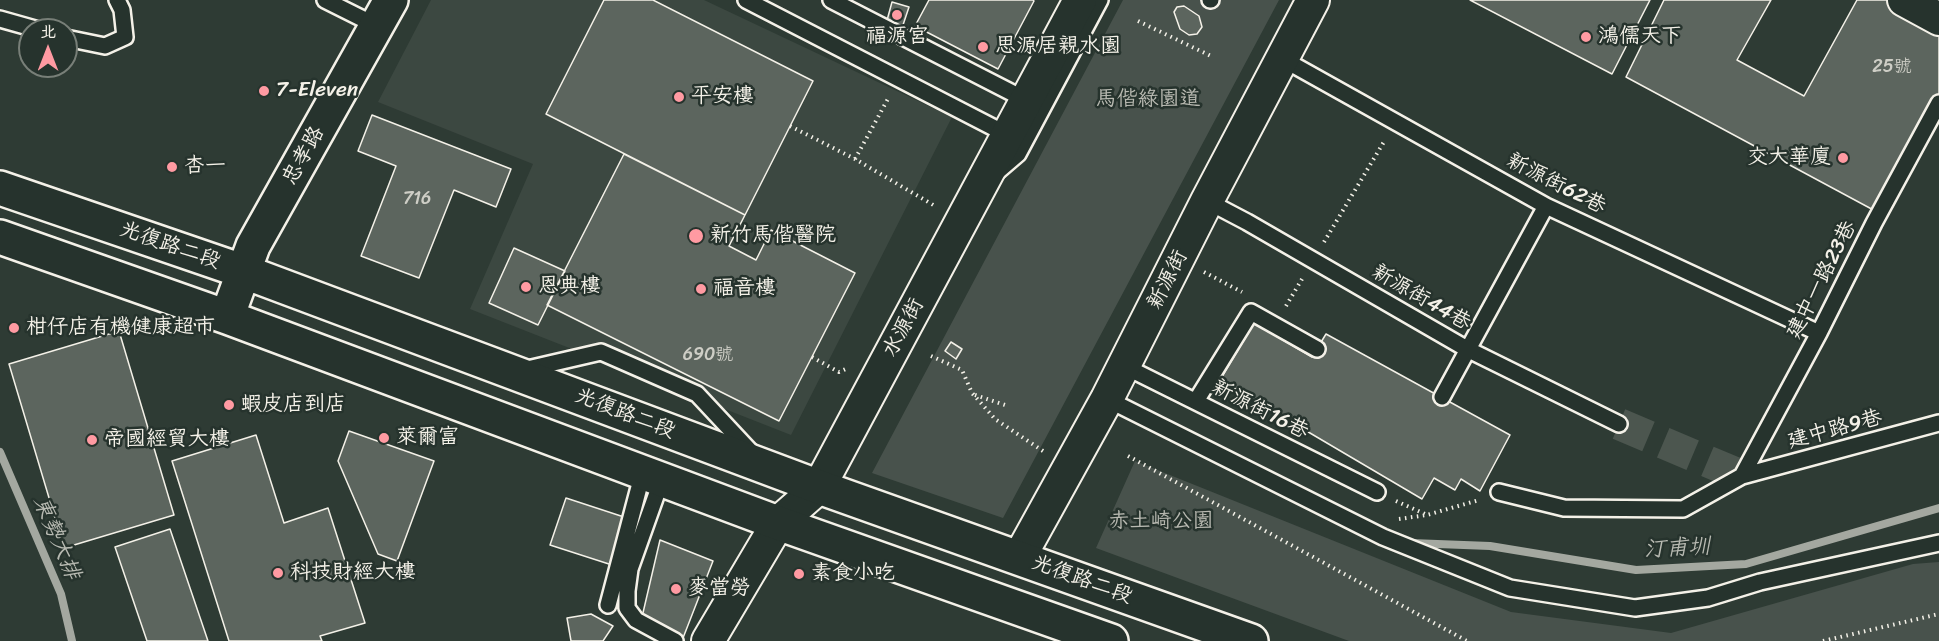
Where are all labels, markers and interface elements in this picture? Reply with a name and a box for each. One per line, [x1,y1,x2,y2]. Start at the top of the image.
marker: 福源宮 [890,8,904,22]
text: 北 [40,17,56,46]
north arrow [18,18,78,78]
place label: 福源宮 [866,24,928,50]
place label: 鴻儒天下 [1598,24,1682,50]
marker: 鴻儒天下 [1579,30,1593,44]
place label: 思源居親水園 [995,34,1121,60]
marker: 思源居親水園 [976,40,990,54]
house number: 25號 [1872,56,1912,78]
place label: 7-Eleven [276,78,358,104]
marker: 7-Eleven [257,84,271,98]
place label: 平安樓 [691,84,754,110]
park label: 馬偕綠園道 [1096,87,1200,113]
marker: 平安樓 [672,90,686,104]
street label: 忠孝路 [278,122,330,190]
place label: 交大華廈 [1747,145,1831,171]
street label: 新源街62巷 [1502,148,1610,220]
marker: 交大華廈 [1836,151,1850,165]
place label: 杏一 [184,154,226,180]
marker: 杏一 [165,160,179,174]
house number: 716 [403,188,431,210]
street label: 光復路二段 [116,217,224,275]
street label: 建中一路23巷 [1782,217,1862,343]
place label: 新竹馬偕醫院 [710,223,836,249]
marker: 新竹馬偕醫院 [687,227,705,245]
street label: 新源街 [1142,246,1194,314]
street label: 新源街44巷 [1367,260,1475,336]
place label: 恩典樓 [538,274,601,300]
place label: 福音樓 [713,276,776,302]
marker: 恩典樓 [519,280,533,294]
marker: 福音樓 [694,282,708,296]
street label: 水源街 [878,294,930,362]
place label: 柑仔店有機健康超市 [26,315,215,341]
marker: 柑仔店有機健康超市 [7,321,21,335]
house number: 690號 [683,344,733,366]
street label: 新源街16巷 [1208,375,1312,445]
street label: 光復路二段 [571,383,679,445]
place label: 蝦皮店到店 [241,392,346,418]
marker: 蝦皮店到店 [222,398,236,412]
street label: 建中路9巷 [1785,405,1885,455]
place label: 萊爾富 [396,425,459,451]
place label: 帝國經貿大樓 [104,427,230,453]
marker: 萊爾富 [377,431,391,445]
marker: 帝國經貿大樓 [85,433,99,447]
water label: 東勢大排 [27,492,85,584]
park label: 赤土崎公園 [1109,509,1213,535]
water label: 汀甫圳 [1643,534,1711,564]
street label: 光復路二段 [1028,550,1136,610]
place label: 科技財經大樓 [290,560,416,586]
place label: 素食小吃 [811,561,895,587]
marker: 科技財經大樓 [271,566,285,580]
marker: 素食小吃 [792,567,806,581]
place label: 麥當勞 [688,576,751,602]
marker: 麥當勞 [669,582,683,596]

